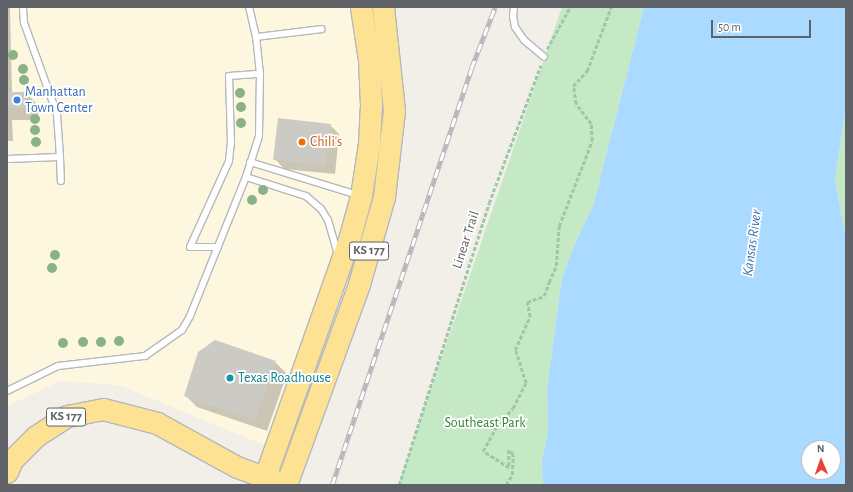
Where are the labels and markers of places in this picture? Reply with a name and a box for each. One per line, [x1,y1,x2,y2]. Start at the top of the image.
place label: Manhattan Town Center [25,84,93,116]
marker: Manhattan Town Center [12,95,22,105]
place label: Chili's [310,134,342,150]
marker: Chili's [297,137,307,147]
place label: Texas Roadhouse [238,370,331,386]
marker: Texas Roadhouse [225,373,235,383]

